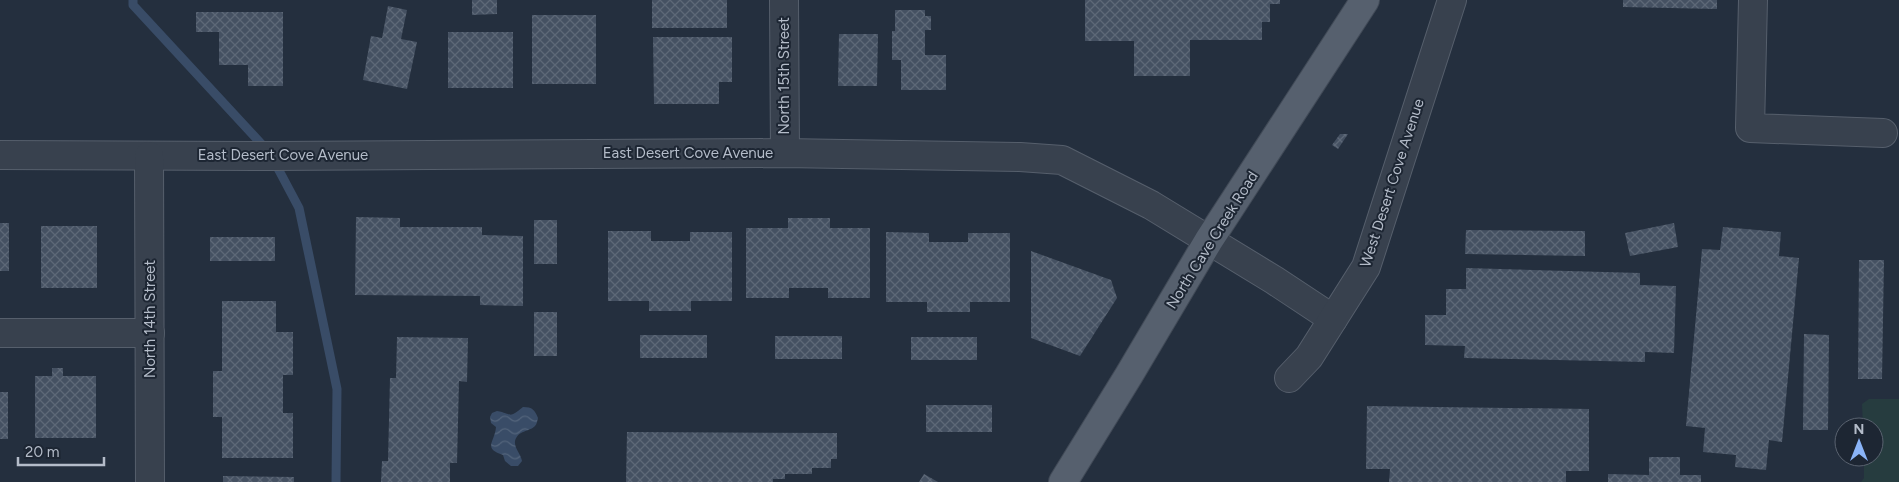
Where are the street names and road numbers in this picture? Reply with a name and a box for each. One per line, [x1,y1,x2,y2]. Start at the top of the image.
street label: North 15th Street [775,17,793,135]
street label: West Desert Cove Avenue [1356,97,1428,269]
street label: East Desert Cove Avenue [603,144,773,162]
street label: East Desert Cove Avenue [198,146,368,164]
street label: North Cave Creek Road [1162,168,1262,312]
street label: North 14th Street [141,259,159,378]

